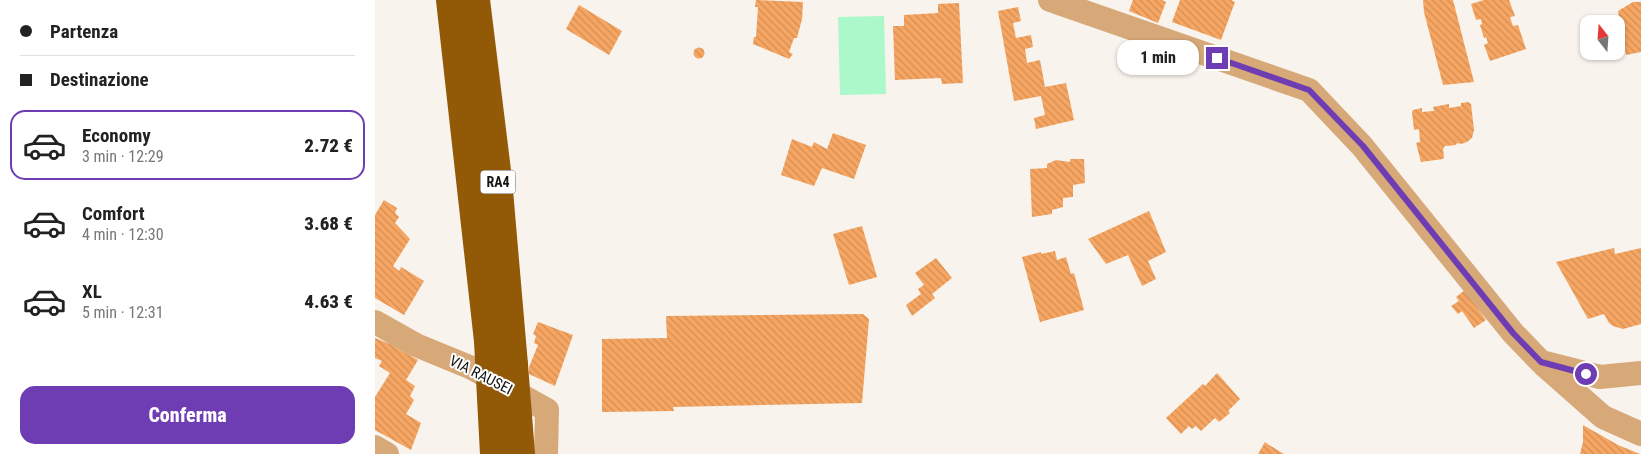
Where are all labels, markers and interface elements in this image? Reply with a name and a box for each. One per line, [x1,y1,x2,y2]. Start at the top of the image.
north arrow [1580,15,1625,60]
map controls [1580,15,1625,60]
text: Partenza [50,20,118,43]
callout: 1 min [1117,40,1199,76]
route end [1206,47,1228,69]
text: 1 min [1140,48,1176,67]
text: Destinazione [50,68,149,91]
icon: car [22,123,67,168]
text: Economy [82,124,151,147]
text: 2.72 € [304,134,353,157]
text: 3 min · 12:29 [82,147,164,166]
road number: RA4 [481,170,515,193]
icon: car [22,201,67,246]
text: Comfort [82,202,145,225]
text: 3.68 € [304,212,353,235]
text: 4 min · 12:30 [82,225,164,244]
icon: car [22,279,67,324]
text: XL [82,280,102,303]
text: 4.63 € [304,290,353,313]
text: 5 min · 12:31 [82,303,164,322]
street label: VIA RAUSEI [446,351,516,399]
route start [1575,363,1597,385]
button: Conferma [20,386,355,444]

